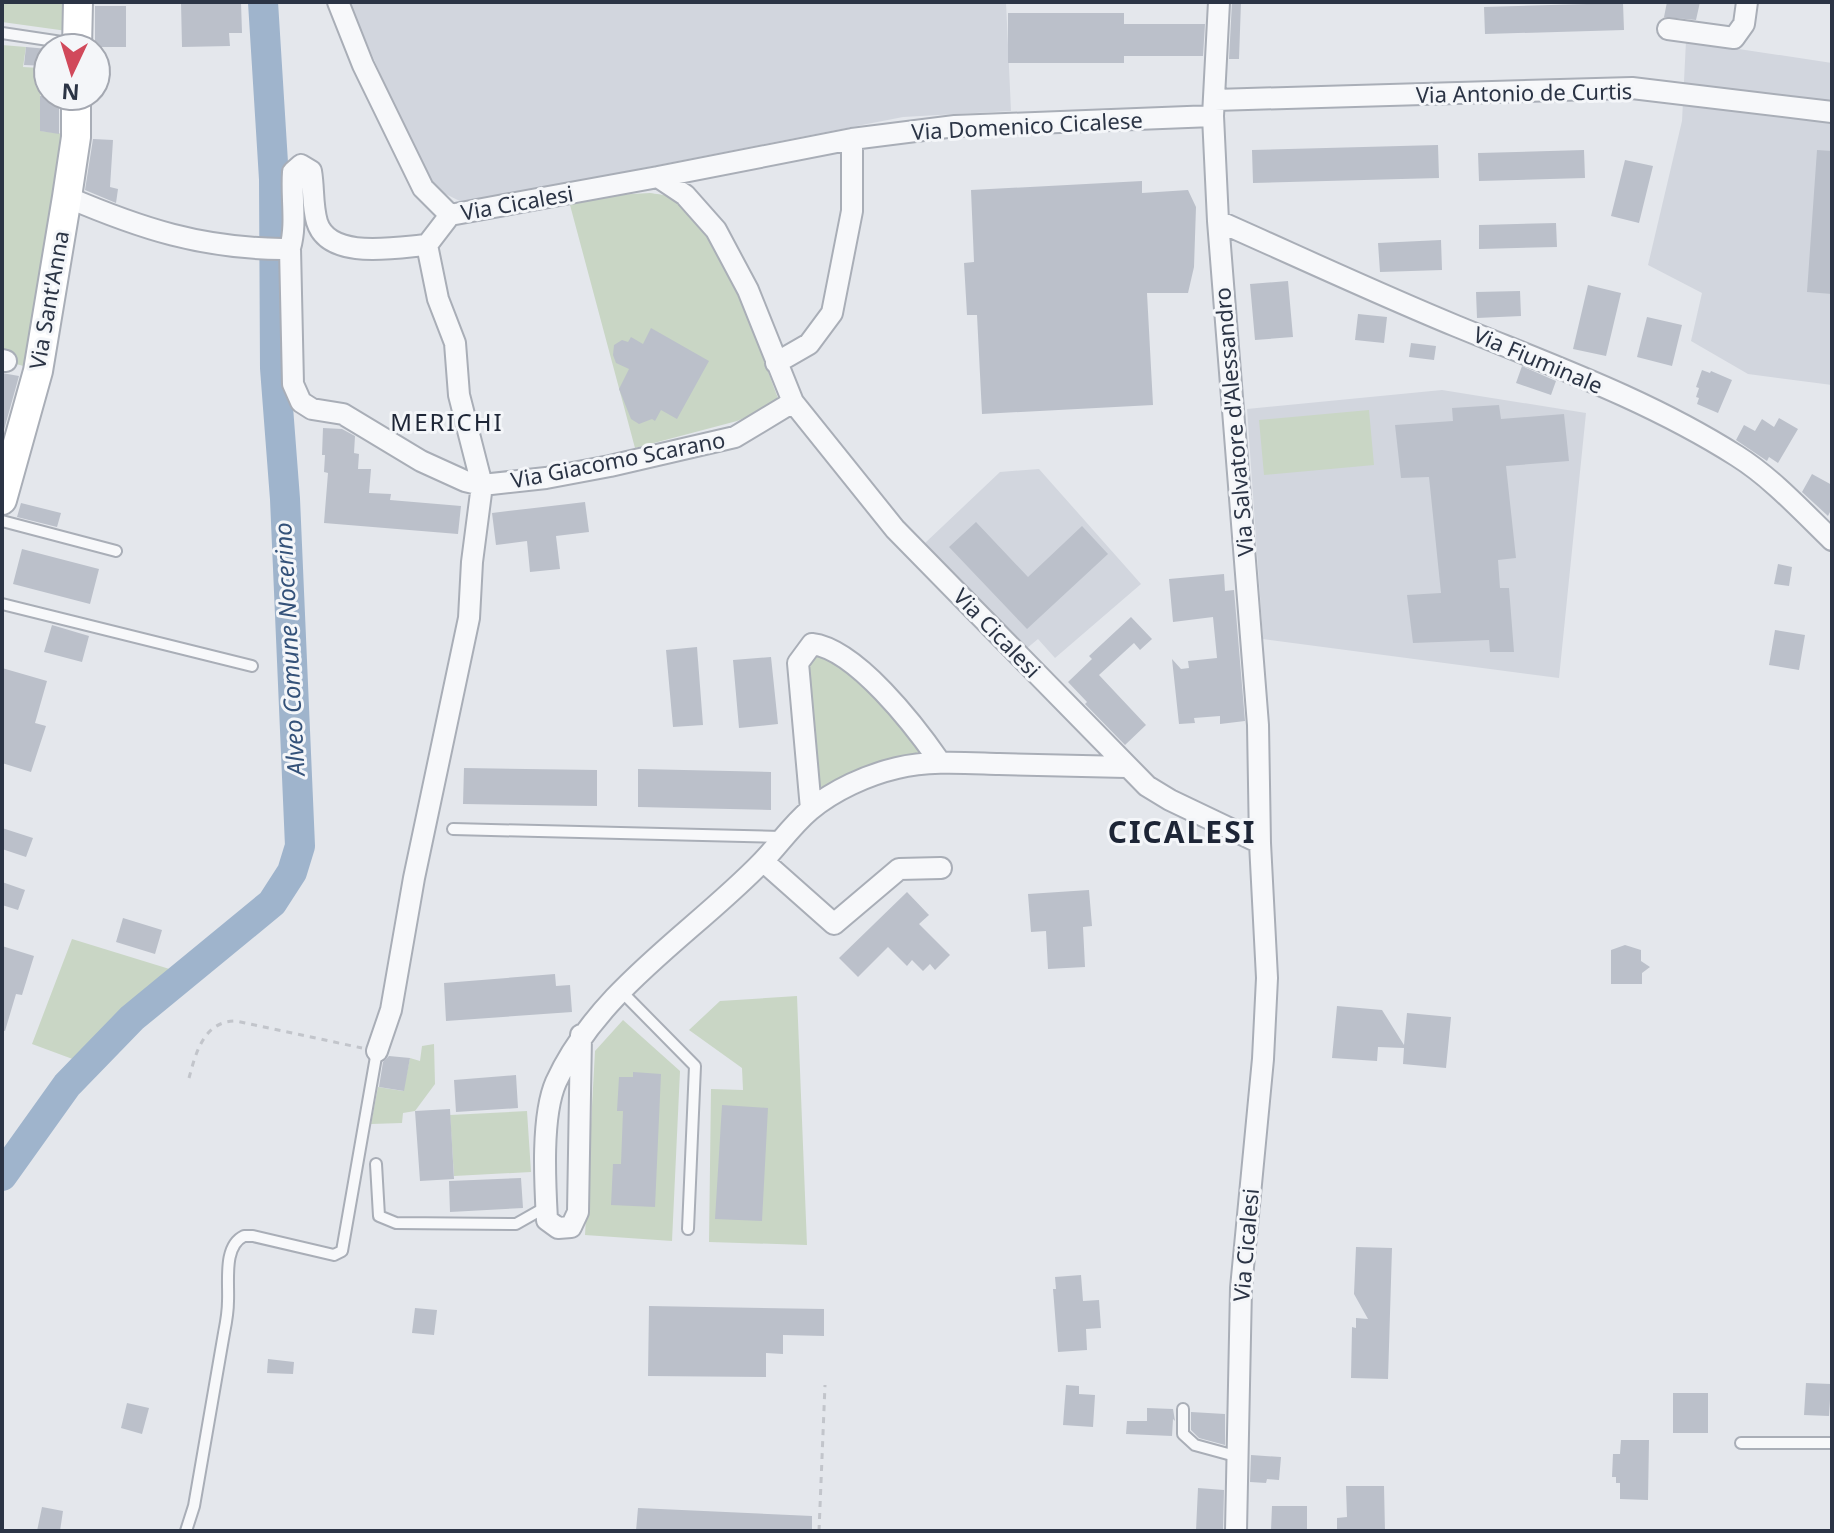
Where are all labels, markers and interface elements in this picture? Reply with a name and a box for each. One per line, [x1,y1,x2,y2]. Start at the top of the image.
north arrow [32,32,112,112]
street label: Via Antonio de Curtis [1415,75,1633,109]
text: N [61,77,81,109]
street label: Via Domenico Cicalese [910,104,1143,146]
street label: Via Cicalesi [458,177,575,227]
street label: Via Sant'Anna [21,228,75,372]
street label: Via Salvatore d'Alessandro [1206,286,1260,558]
street label: Via Fiuminale [1469,318,1608,400]
district label: MERICHI [390,405,504,438]
street label: Via Giacomo Scarano [508,424,727,494]
water label: Alveo Comune Nocerino [265,522,312,779]
street label: Via Cicalesi [947,581,1048,684]
district label: CICALESI [1108,811,1256,852]
street label: Via Cicalesi [1225,1187,1265,1303]

